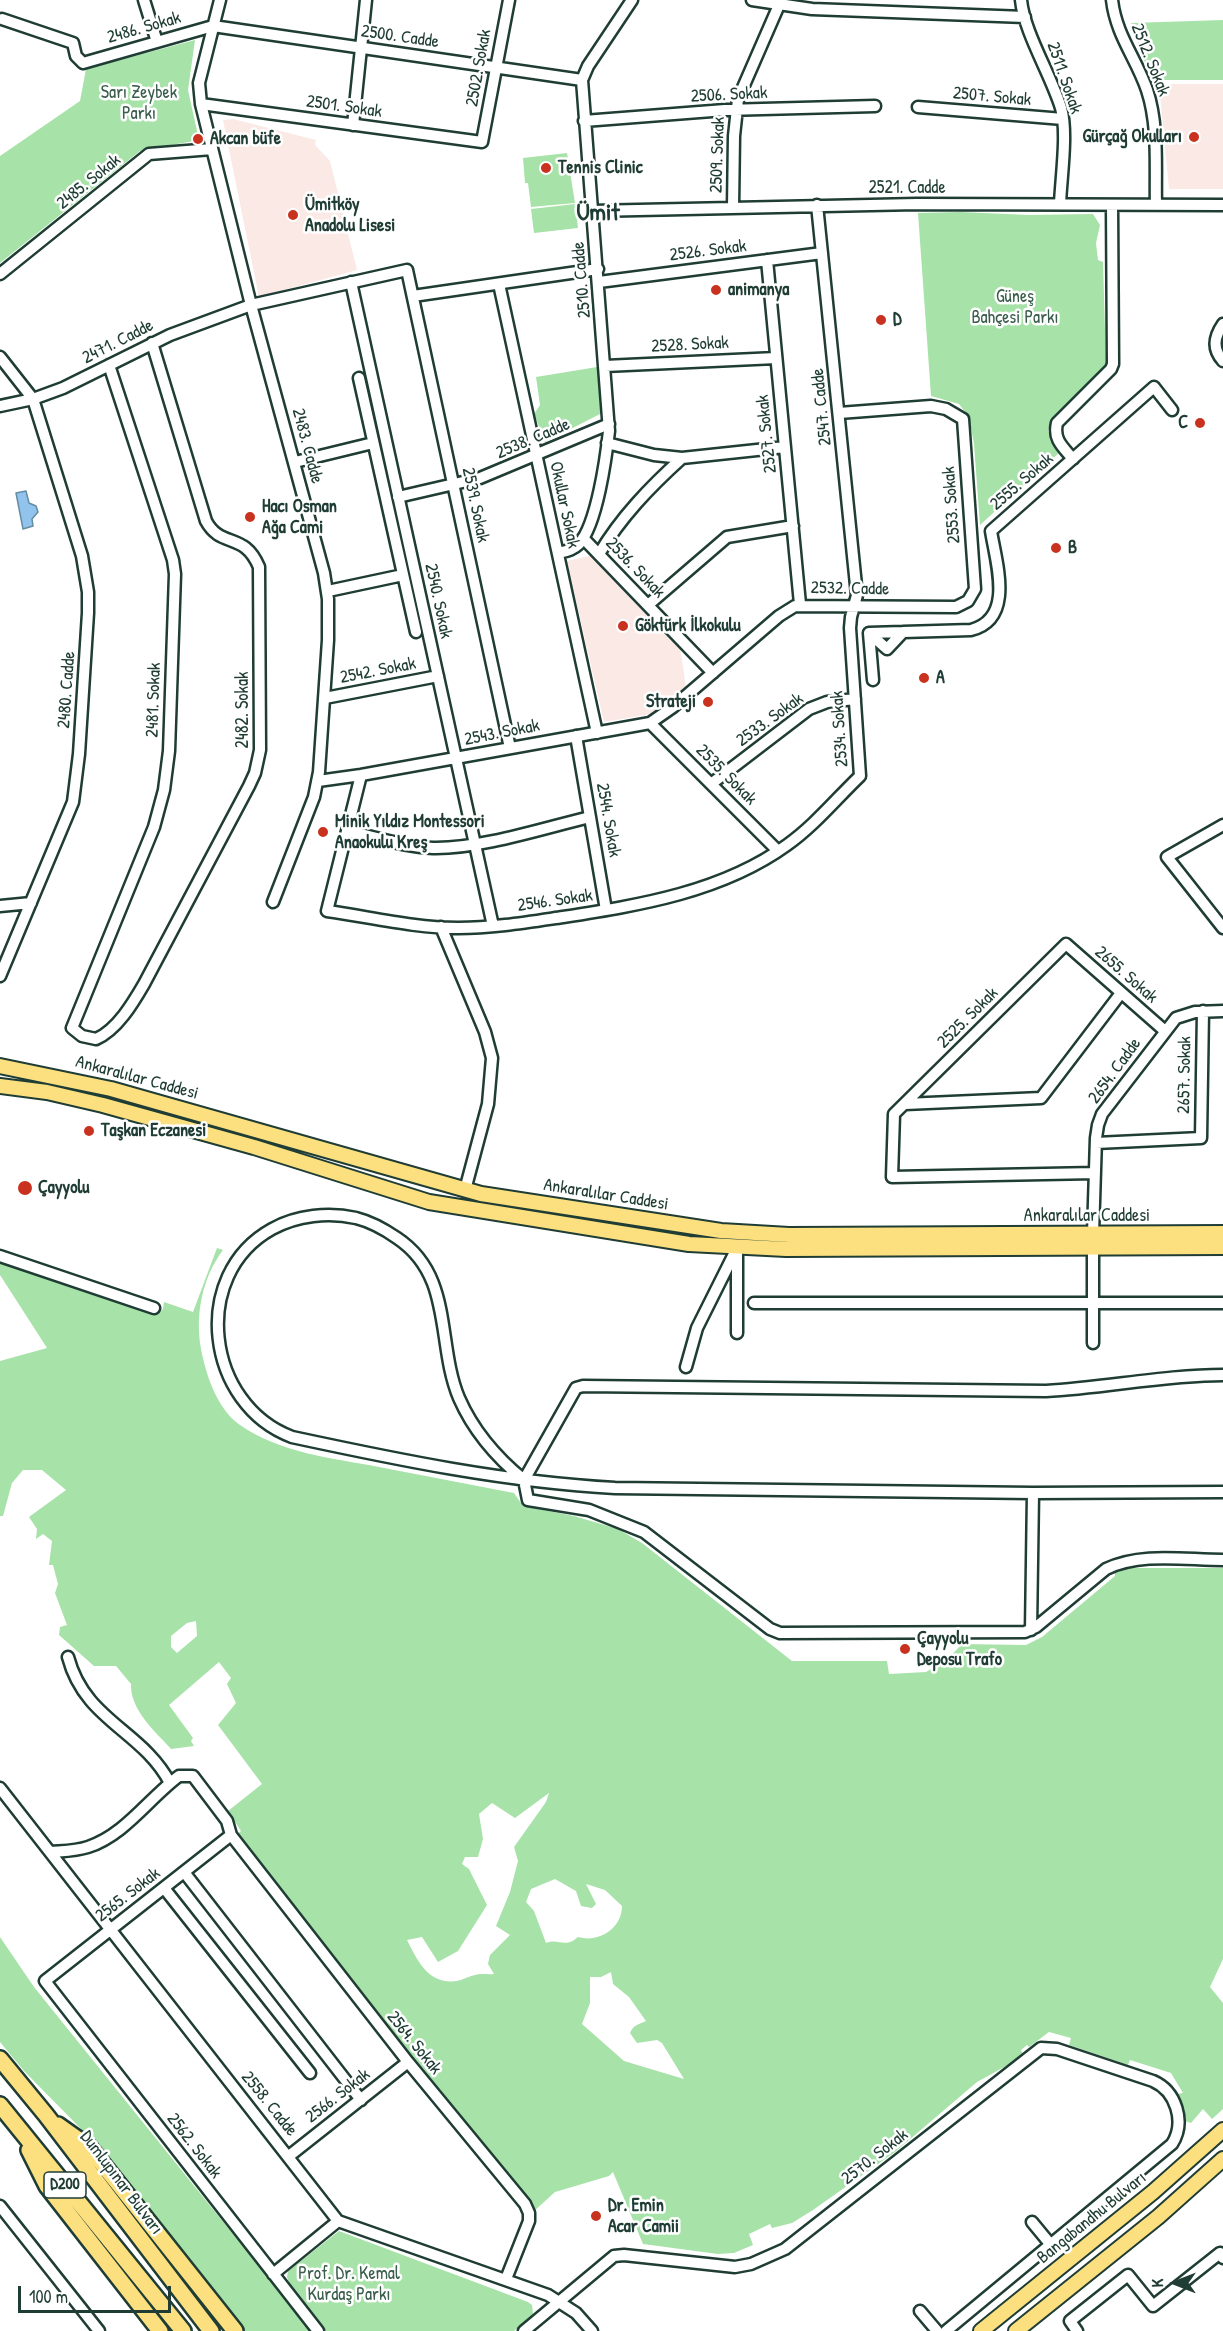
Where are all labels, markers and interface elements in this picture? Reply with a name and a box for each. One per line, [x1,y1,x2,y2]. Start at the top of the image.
street label: 2486. Sokak [105,7,183,49]
street label: 2512. Sokak [1126,20,1174,100]
street label: 2500. Cadde [360,21,440,53]
street label: 2502. Sokak [462,28,496,108]
street label: 2511. Sokak [1042,39,1086,117]
park label: Sarı Zeybek Parkı [101,82,177,124]
street label: 2506. Sokak [690,82,768,108]
street label: 2507. Sokak [952,83,1032,111]
street label: 2501. Sokak [305,91,383,123]
street label: 2509. Sokak [706,117,730,193]
place label: Gürçağ Okulları [1083,126,1182,148]
place label: Akcan büfe [210,128,281,150]
marker: Gürçağ Okulları [1187,130,1201,144]
marker: Akcan büfe [191,132,205,146]
street label: 2485. Sokak [53,150,125,214]
place label: Tennis Clinic [558,157,643,179]
marker: Tennis Clinic [539,161,553,175]
street label: 2521. Cadde [868,177,946,199]
place label: Ümitköy Anadolu Lisesi [305,194,395,236]
district label: Ümit [576,200,620,228]
marker: Ümitköy Anadolu Lisesi [286,208,300,222]
street label: 2526. Sokak [668,236,748,266]
street label: 2510. Cadde [568,241,596,319]
place label: animanya [728,279,789,301]
marker: animanya [709,283,723,297]
park label: Güneş Bahçesi Parkı [971,286,1059,328]
place label: D [893,309,902,331]
marker: D [874,313,888,327]
street label: 2471. Cadde [79,315,157,369]
street label: 2528. Sokak [651,332,729,358]
street label: 2547. Cadde [807,367,837,447]
street label: 2527. Sokak [752,394,782,474]
street label: 2483. Cadde [287,406,327,486]
place label: C [1178,412,1188,434]
street label: 2538. Cadde [493,414,573,464]
marker: C [1193,416,1207,430]
street label: 2555. Sokak [986,449,1058,515]
street label: Okullar Sokak [544,460,584,550]
street label: 2539. Sokak [457,465,493,545]
street label: 2553. Sokak [939,466,965,544]
place label: Hacı Osman Ağa Cami [262,496,337,538]
marker: Hacı Osman Ağa Cami [243,510,257,524]
street label: 2536. Sokak [601,533,669,603]
place label: B [1068,537,1077,559]
marker: B [1049,541,1063,555]
street label: 2540. Sokak [419,561,457,641]
street label: 2532. Cadde [810,578,890,600]
place label: Göktürk İlkokulu [635,615,741,637]
marker: Göktürk İlkokulu [616,619,630,633]
street label: 2480. Cadde [54,651,80,729]
street label: 2542. Sokak [338,653,418,689]
street label: 2481. Sokak [142,662,166,738]
place label: A [936,667,945,689]
marker: A [917,671,931,685]
street label: 2482. Sokak [232,672,254,748]
street label: 2533. Sokak [732,688,808,752]
street label: 2534. Sokak [827,690,853,768]
place label: Strateji [646,691,696,713]
marker: Strateji [701,695,715,709]
street label: 2543. Sokak [462,715,542,751]
street label: 2535. Sokak [691,740,761,810]
street label: 2544. Sokak [591,781,625,859]
place label: Minik Yıldız Montessori Anaokulu Kreş [335,811,485,854]
marker: Minik Yıldız Montessori Anaokulu Kreş [316,825,330,839]
street label: 2546. Sokak [516,885,594,917]
street label: 2655. Sokak [1090,942,1162,1008]
street label: 2525. Sokak [933,983,1003,1053]
street label: 2654. Cadde [1084,1034,1146,1108]
street label: 2657. Sokak [1174,1036,1196,1114]
street label: Ankaralılar Caddesi [73,1051,201,1105]
place label: Taşkan Eczanesi [101,1120,206,1142]
marker: Taşkan Eczanesi [82,1124,96,1138]
street label: Ankaralılar Caddesi [542,1174,670,1216]
place label: Çayyolu [38,1177,89,1199]
marker: Çayyolu [16,1179,34,1197]
street label: Ankaralılar Caddesi [1024,1205,1150,1227]
place label: Çayyolu Deposu Trafo [917,1628,1002,1670]
marker: Çayyolu Deposu Trafo [898,1642,912,1656]
street label: 2565. Sokak [91,1863,165,1927]
street label: 2564. Sokak [382,2007,446,2079]
street label: 2566. Sokak [301,2064,375,2128]
street label: 2558. Cadde [236,2067,302,2141]
street label: 2562. Sokak [162,2109,226,2183]
street label: 2570. Sokak [837,2124,913,2190]
street label: Dumlupınar Bulvarı [75,2127,167,2239]
street label: Bangabandhu Bulvarı [1033,2167,1151,2269]
road number: D200 [44,2172,86,2198]
place label: Dr. Emin Acar Camii [608,2195,679,2238]
marker: Dr. Emin Acar Camii [589,2209,603,2223]
north arrow [1145,2253,1205,2313]
park label: Prof. Dr. Kemal Kurdaş Parkı [298,2263,400,2306]
scale bar [21,2274,174,2312]
text: K [1146,2279,1168,2287]
text: 100 m [29,2284,68,2309]

